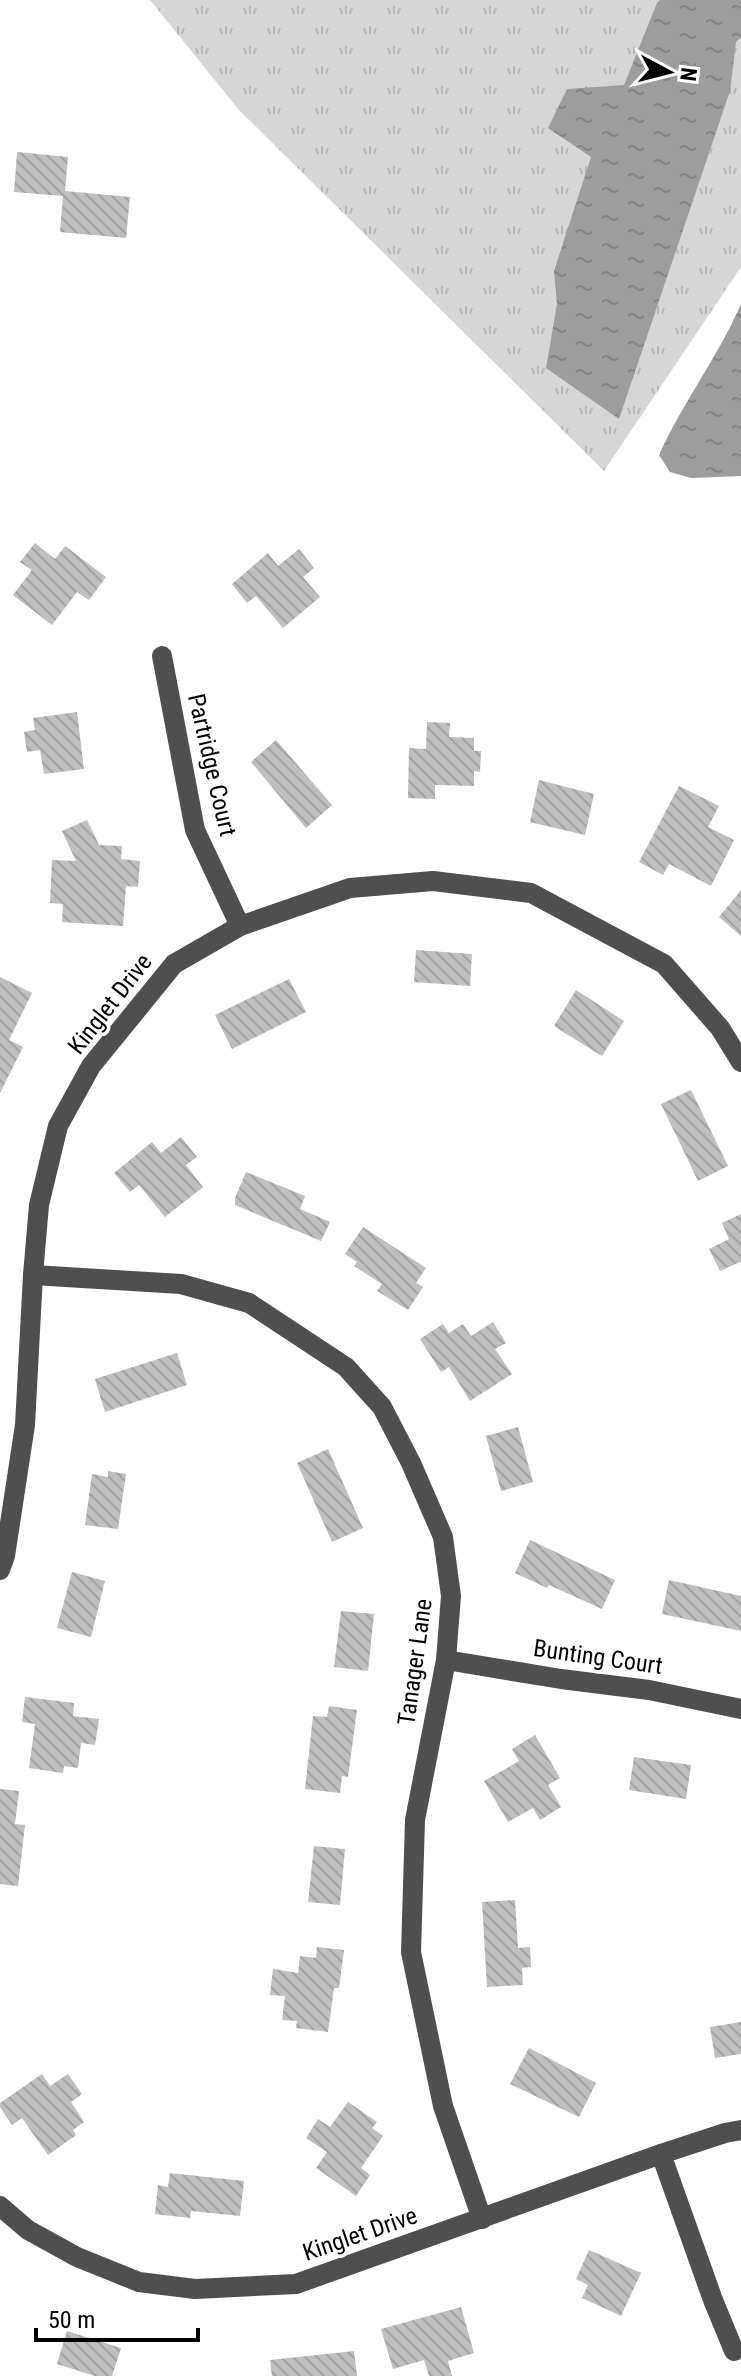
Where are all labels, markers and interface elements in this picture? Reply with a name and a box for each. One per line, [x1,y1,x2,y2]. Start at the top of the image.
north arrow [629,32,709,112]
text: N [675,66,702,83]
street label: Partridge Court [182,691,242,839]
street label: Kinglet Drive [62,948,158,1060]
street label: Tanager Lane [392,1597,438,1727]
street label: Bunting Court [532,1634,664,1680]
street label: Kinglet Drive [299,2201,421,2267]
scale bar [36,2292,198,2342]
text: 50 m [48,2306,95,2334]

